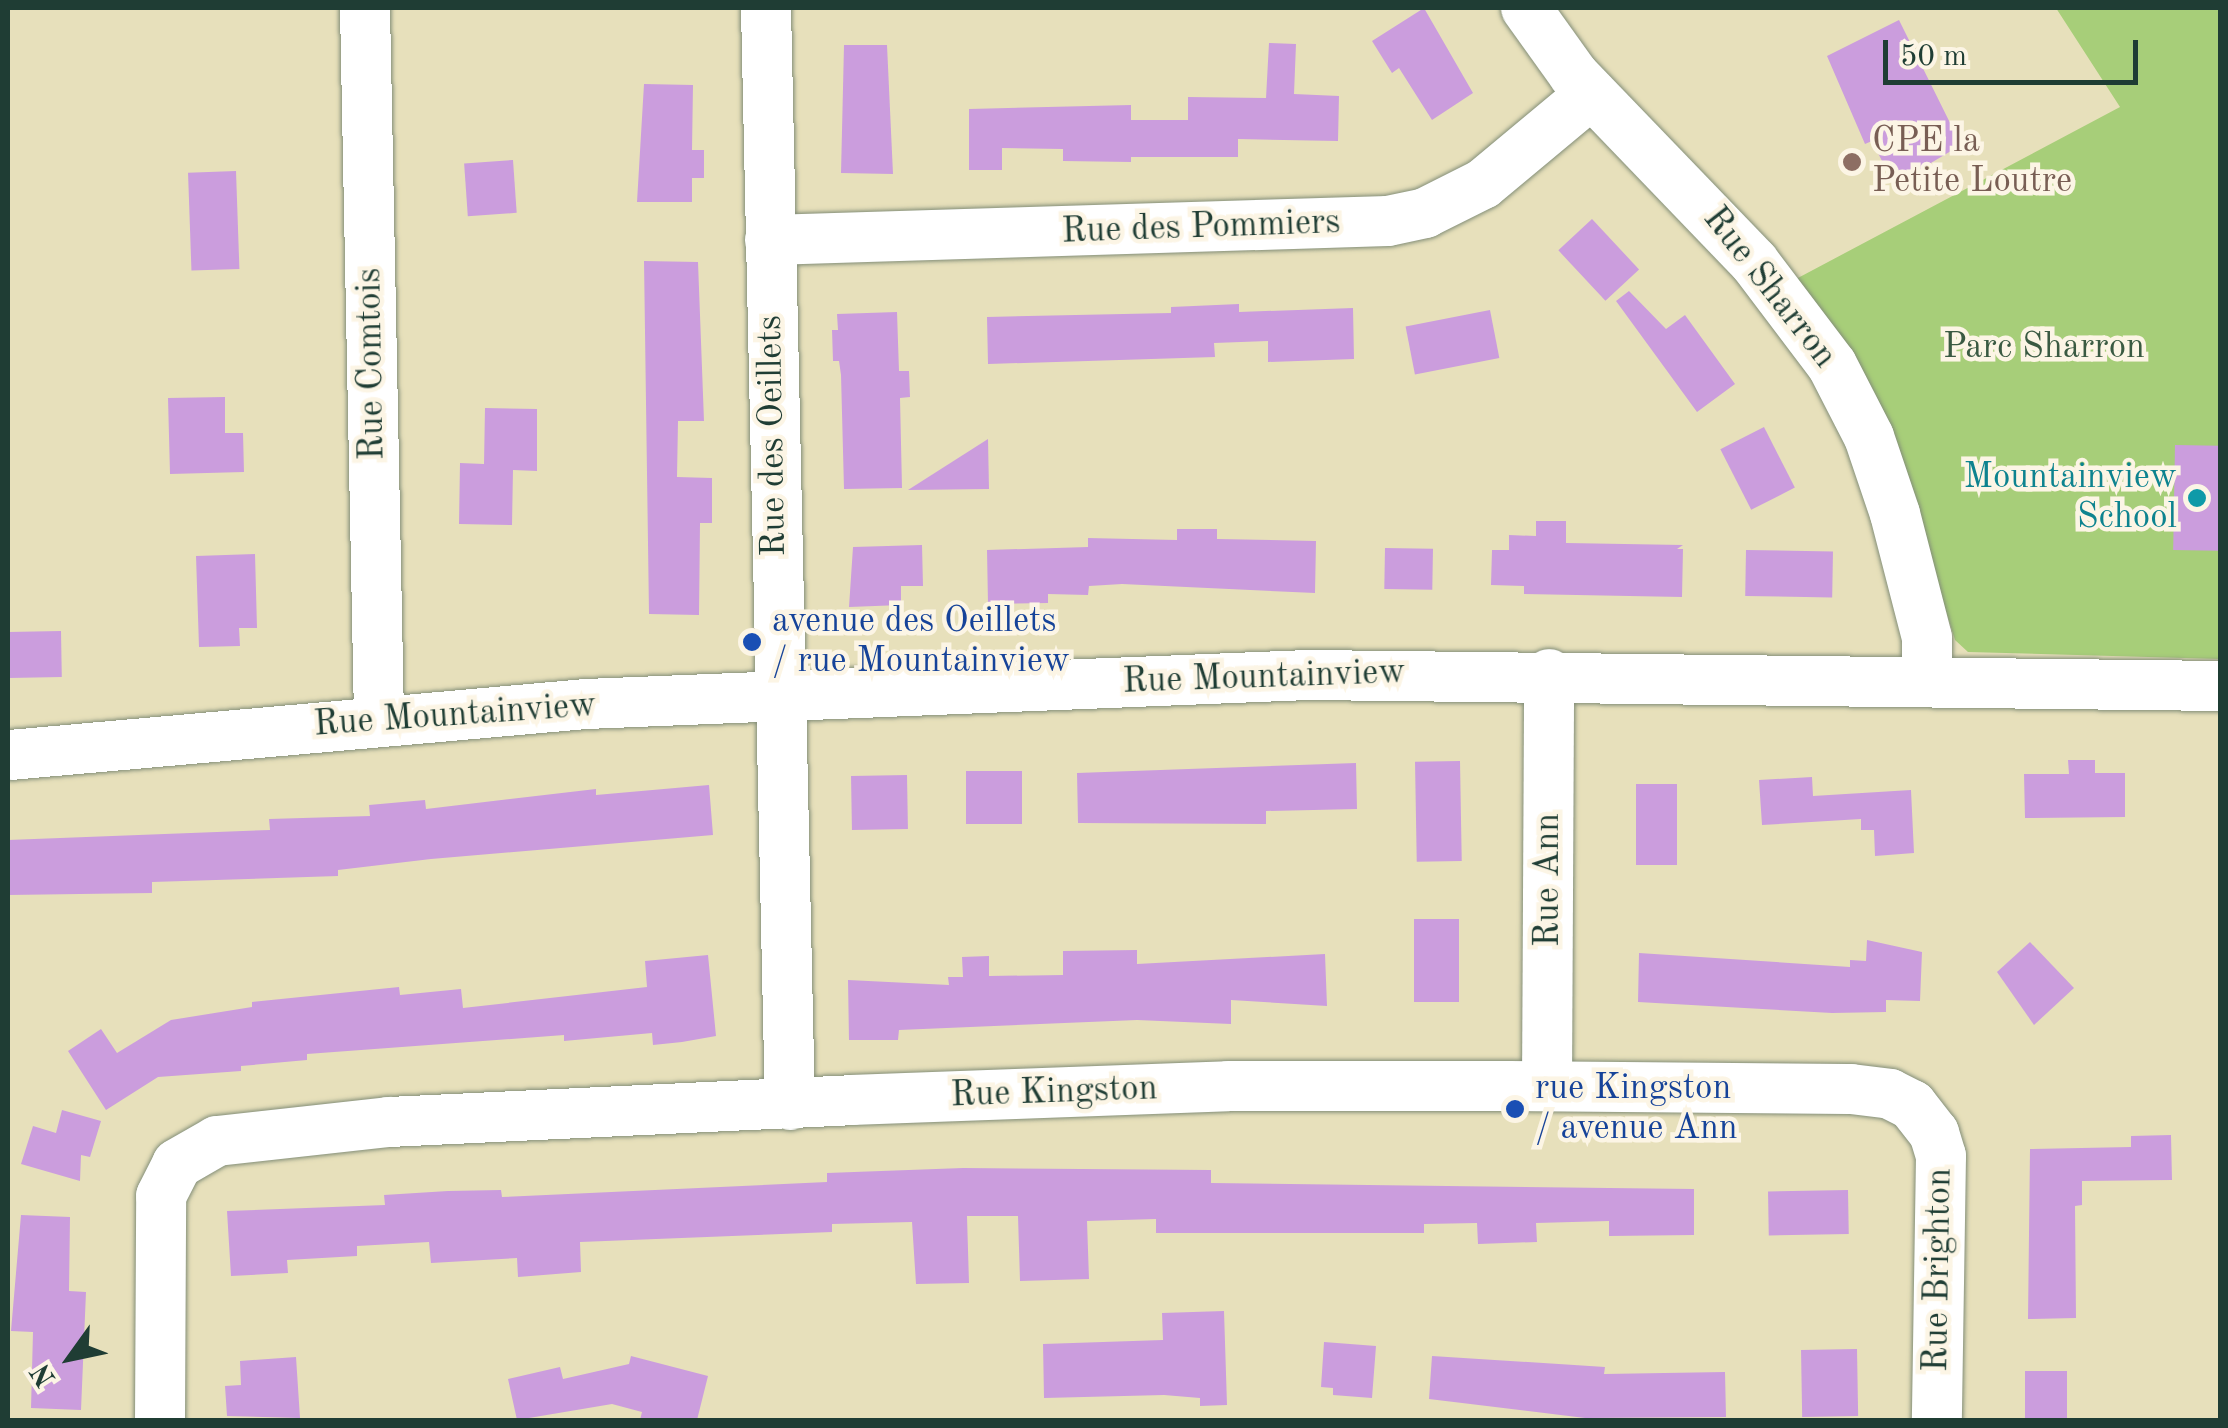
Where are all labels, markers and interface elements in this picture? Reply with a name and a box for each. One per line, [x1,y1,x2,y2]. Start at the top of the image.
scale bar [1888,20,2143,82]
text: 50 m [1900,42,1967,72]
place label: CPE la Petite Loutre [1872,121,2072,203]
marker: CPE la Petite Loutre [1841,151,1863,173]
street label: Rue Sharron [1693,199,1845,377]
street label: Rue des Pommiers [1061,202,1341,254]
street label: Rue Comtois [349,267,395,461]
street label: Rue des Oeillets [750,315,796,557]
park label: Parc Sharron [1943,327,2145,369]
place label: Mountainview School [1964,457,2177,539]
marker: Mountainview School [2186,487,2208,509]
place label: avenue des Oeillets / rue Mountainview [772,601,1070,683]
marker: avenue des Oeillets / rue Mountainview [741,631,763,653]
street label: Rue Mountainview [1122,652,1406,704]
street label: Rue Mountainview [312,685,598,747]
street label: Rue Ann [1528,813,1570,947]
street label: Rue Kingston [950,1068,1158,1118]
place label: rue Kingston / avenue Ann [1535,1068,1738,1150]
marker: rue Kingston / avenue Ann [1504,1098,1526,1120]
street label: Rue Brighton [1916,1168,1962,1372]
north arrow [20,1308,120,1408]
text: N [27,1358,62,1391]

